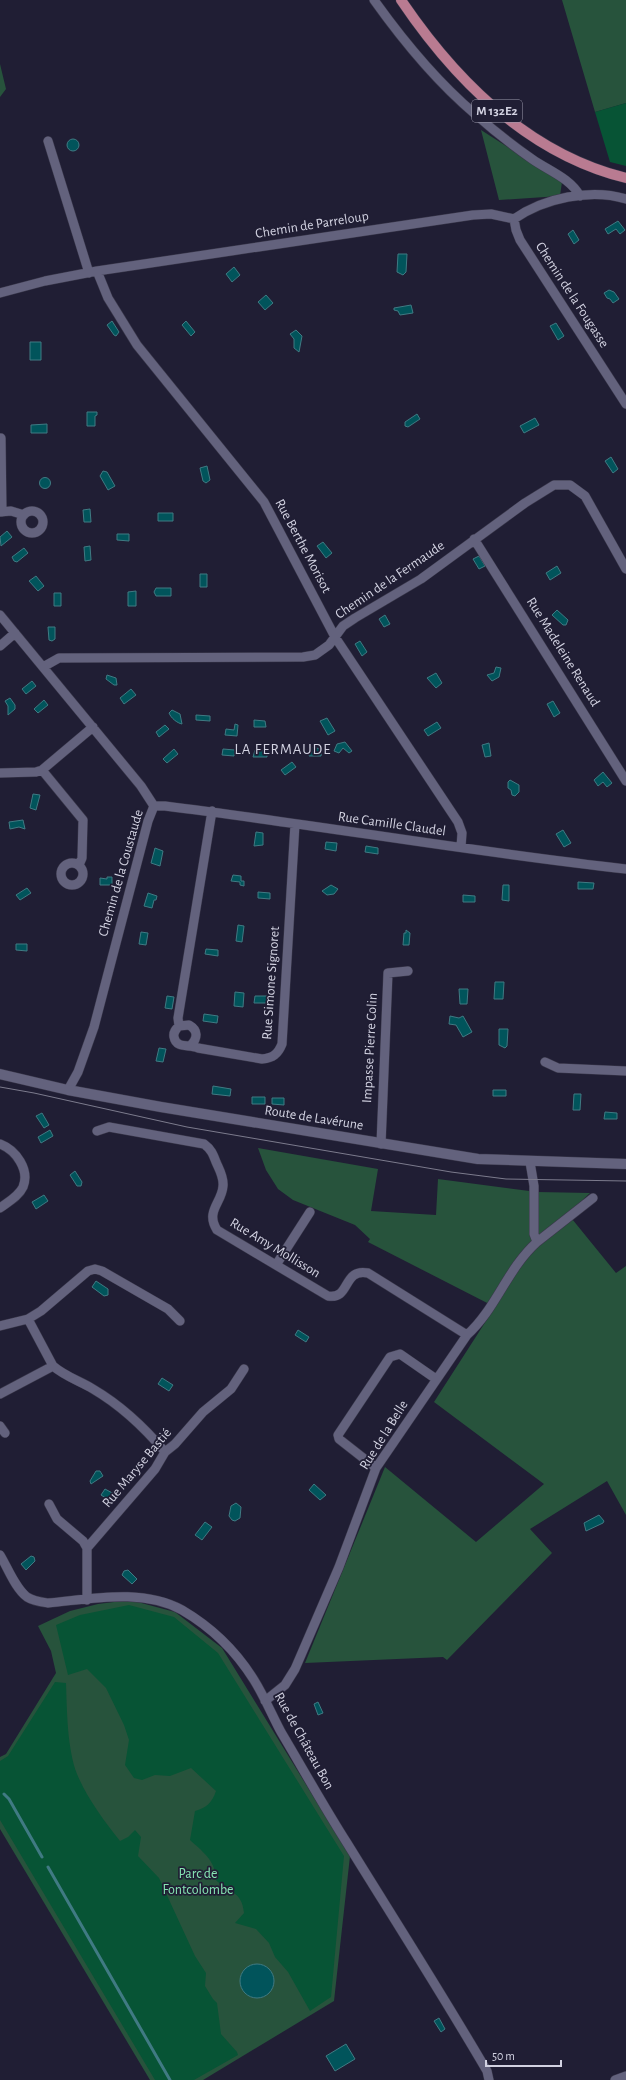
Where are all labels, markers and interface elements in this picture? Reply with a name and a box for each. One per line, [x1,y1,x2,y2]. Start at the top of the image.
road number: M 132E2 [472,100,522,122]
street label: Chemin de Parreloup [254,209,370,241]
street label: Chemin de la Fougasse [533,240,611,350]
street label: Rue Berthe Morisot [272,497,334,596]
street label: Chemin de la Fermaude [333,538,447,622]
street label: Rue Madeleine Renaud [524,595,602,709]
district label: LA FERMAUDE [234,742,332,757]
street label: Chemin de la Coustaude [96,808,146,938]
street label: Rue Camille Claudel [337,809,447,839]
street label: Rue Simone Signoret [260,925,282,1040]
street label: Impasse Pierre Colin [360,993,380,1103]
street label: Route de Lavérune [264,1103,364,1133]
street label: Rue Amy Mollisson [227,1216,323,1280]
street label: Rue de la Belle [357,1398,411,1472]
street label: Rue Maryse Bastié [100,1426,174,1510]
street label: Rue de Château Bon [272,1690,336,1792]
park label: Parc de Fontcolombe [162,1867,234,1897]
scale bar [486,2042,561,2068]
text: 50 m [492,2050,515,2062]

